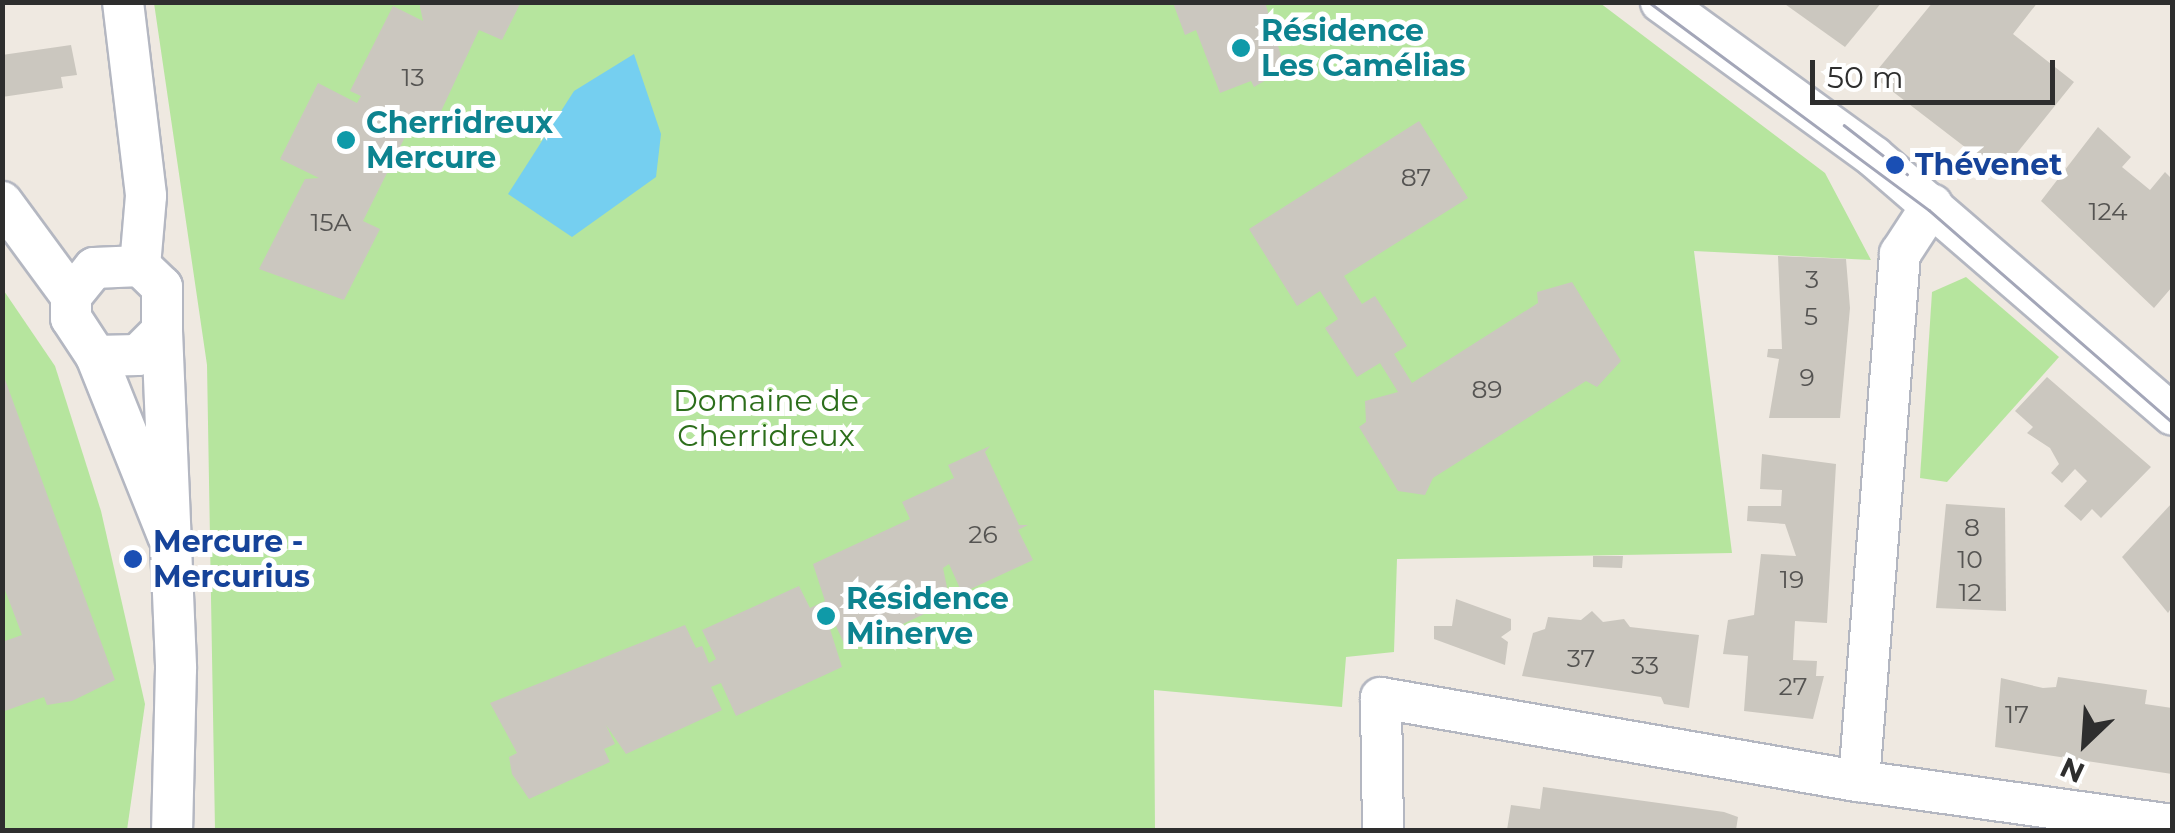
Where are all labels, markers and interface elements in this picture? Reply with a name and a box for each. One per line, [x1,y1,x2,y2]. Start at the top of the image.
place label: Résidence Les Camélias [1261,13,1466,84]
marker: Résidence Les Camélias [1230,37,1252,59]
scale bar [1815,40,2060,102]
text: 50 m [1827,59,1904,96]
house number: 13 [401,62,425,92]
place label: Cherridreux Mercure [366,105,553,176]
marker: Cherridreux Mercure [335,129,357,151]
place label: Thévenet [1915,147,2062,183]
marker: Thévenet [1884,154,1906,176]
house number: 87 [1401,162,1431,192]
house number: 124 [2088,196,2128,226]
house number: 15A [310,207,352,237]
house number: 3 [1805,264,1819,294]
house number: 5 [1804,301,1818,331]
house number: 9 [1799,362,1815,392]
house number: 89 [1471,374,1503,404]
park label: Domaine de Cherridreux [673,383,859,454]
house number: 8 [1964,512,1980,542]
house number: 26 [968,519,998,549]
place label: Mercure - Mercurius [153,524,310,594]
house number: 10 [1957,544,1983,574]
marker: Mercure - Mercurius [122,548,144,570]
house number: 19 [1780,564,1804,594]
house number: 12 [1958,577,1982,607]
place label: Résidence Minerve [846,581,1009,652]
marker: Résidence Minerve [815,605,837,627]
house number: 37 [1567,643,1595,673]
house number: 33 [1631,650,1659,680]
house number: 27 [1779,671,1807,701]
north arrow [2035,693,2135,793]
house number: 17 [2005,699,2029,729]
text: N [2055,750,2090,790]

